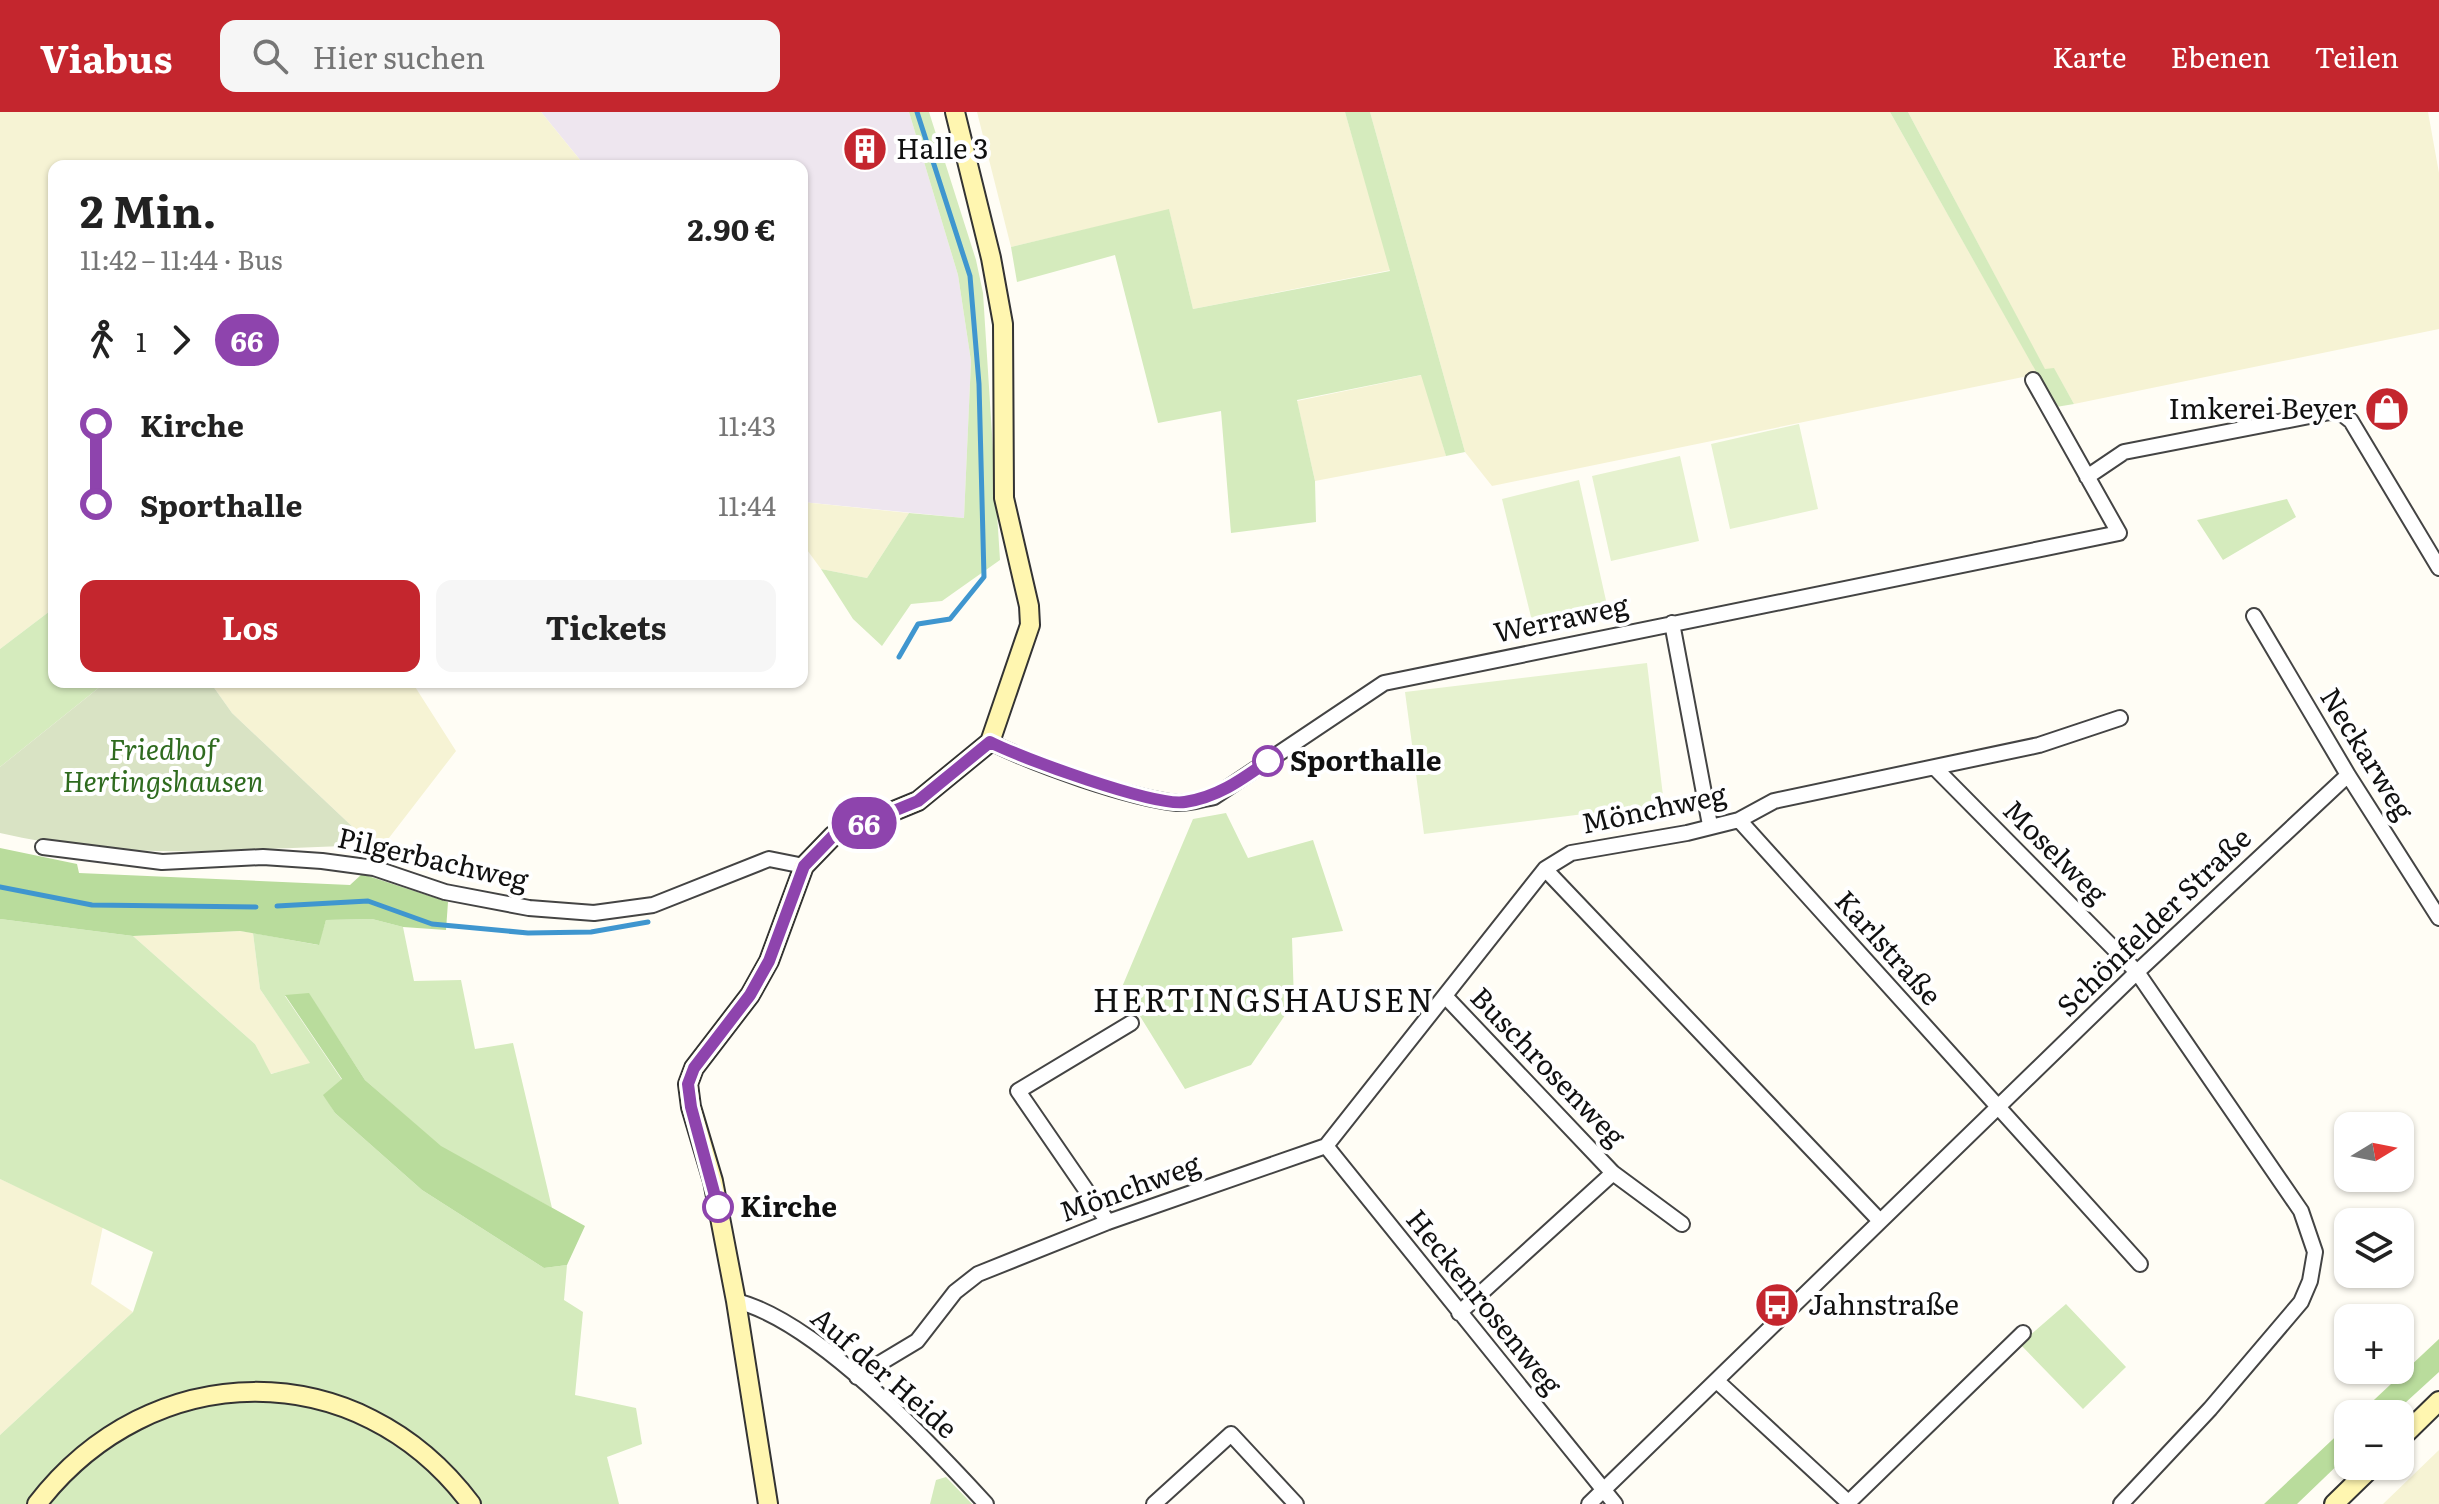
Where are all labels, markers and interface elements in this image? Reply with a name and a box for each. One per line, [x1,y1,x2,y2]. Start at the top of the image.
search box [220,20,780,92]
text: Viabus [40,28,172,85]
icon: search [248,34,292,78]
text: Hier suchen [312,34,485,78]
text: Karte [2052,35,2127,77]
text: Ebenen [2171,35,2271,77]
text: Teilen [2315,35,2399,77]
building icon: Halle 3 [841,125,889,173]
place label: Halle 3 [896,126,988,168]
text: 2 Min. [80,176,217,242]
text: 2.90 € [687,206,776,250]
text: 11:42 – 11:44 · Bus [80,239,283,278]
icon: walk [80,318,124,362]
icon: forward [159,318,203,362]
text: 66 [231,319,263,361]
text: 1 [136,321,147,360]
shop icon: Imkerei Beyer [2363,385,2411,433]
place label: Imkerei Beyer [2168,386,2357,428]
text: Kirche [140,402,244,446]
text: 11:43 [718,405,776,444]
text: Sporthalle [140,482,303,526]
text: 11:44 [718,485,776,524]
button: Los [80,580,420,672]
button: Tickets [436,580,776,672]
street label: Werraweg [1489,582,1632,652]
street label: Neckarweg [2311,679,2426,828]
park label: Friedhof Hertingshausen [62,727,264,801]
place label: Sporthalle [1290,738,1442,780]
marker: Sporthalle [1253,746,1283,776]
street label: Mönchweg [1577,771,1730,843]
street label: Moselweg [1995,789,2119,913]
line badge: 66 [828,797,900,849]
text: 66 [848,802,880,844]
street label: Pilgerbachweg [334,815,533,899]
street label: Schönfelder Straße [2046,816,2259,1025]
street label: Karlstraße [1826,880,1953,1014]
district label: HERTINGSHAUSEN [1093,974,1435,1022]
street label: Buschrosenweg [1462,976,1637,1155]
north arrow [2334,1112,2414,1192]
map controls [2334,1112,2414,1480]
street label: Mönchweg [1053,1141,1206,1231]
place label: Kirche [740,1184,837,1226]
marker: Kirche [703,1192,733,1222]
street label: Heckenrosenweg [1397,1199,1574,1403]
button: layers [2334,1208,2414,1288]
bus stop icon: Jahnstraße [1753,1281,1801,1329]
place label: Jahnstraße [1808,1282,1959,1324]
street label: Auf der Heide [803,1296,968,1447]
button: + [2334,1304,2414,1384]
button: − [2334,1400,2414,1480]

